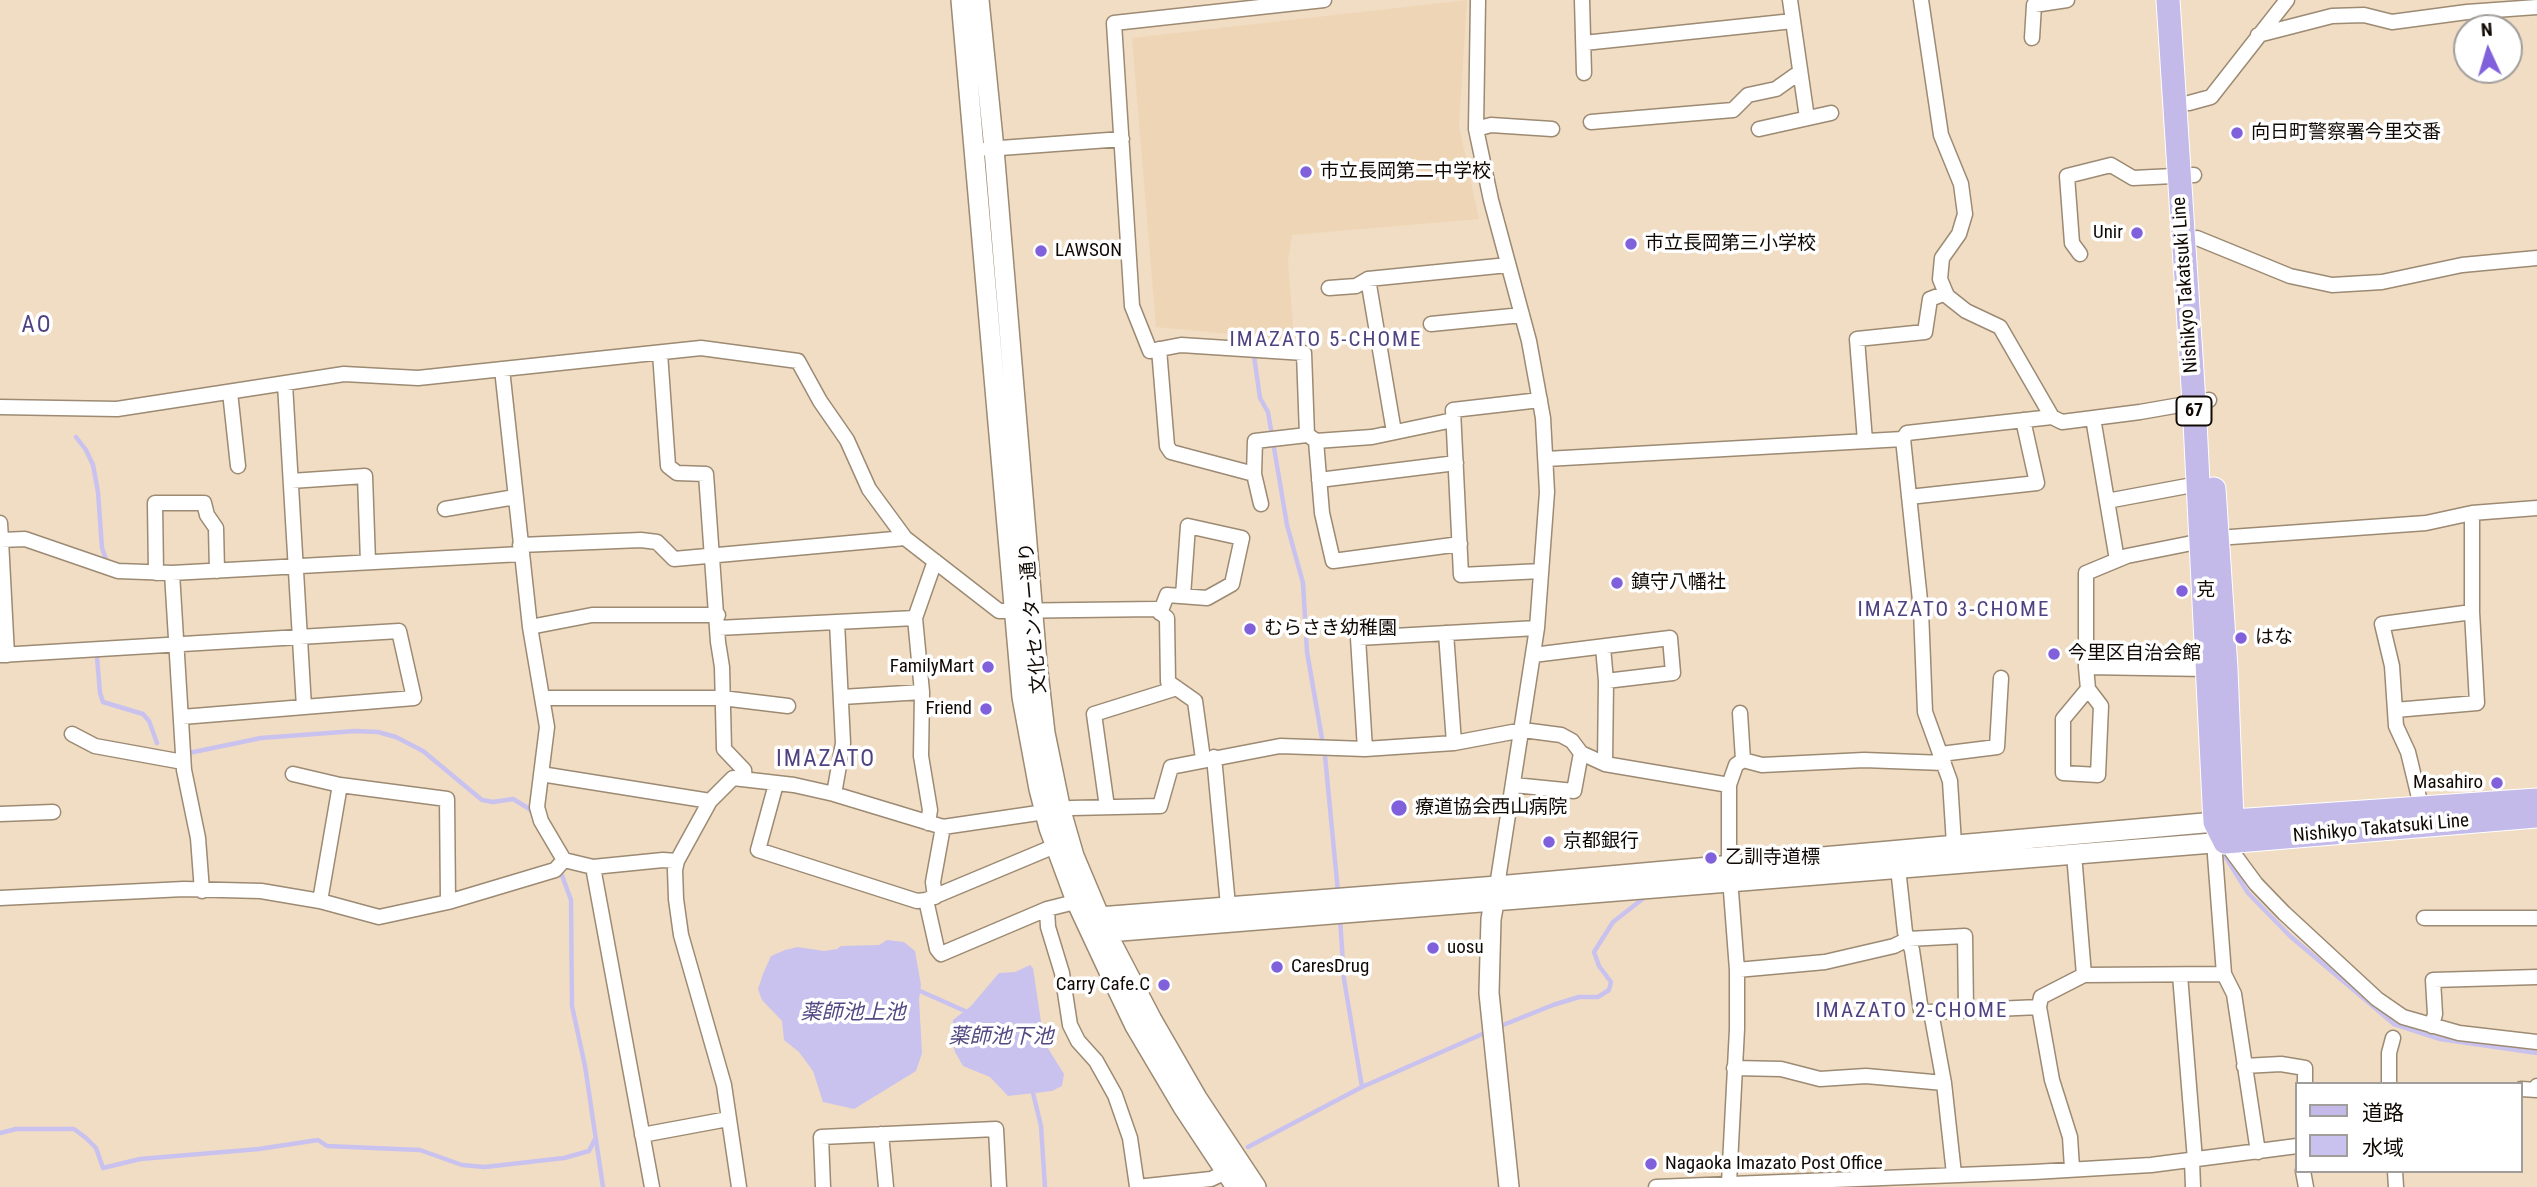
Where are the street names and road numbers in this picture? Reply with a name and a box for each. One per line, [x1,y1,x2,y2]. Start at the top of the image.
street label: Nishikyo Takatsuki Line [2168,196,2204,374]
road number: 67 [2176,396,2212,426]
street label: 文化センター通り [1016,541,1052,695]
street label: Nishikyo Takatsuki Line [2292,810,2470,848]

